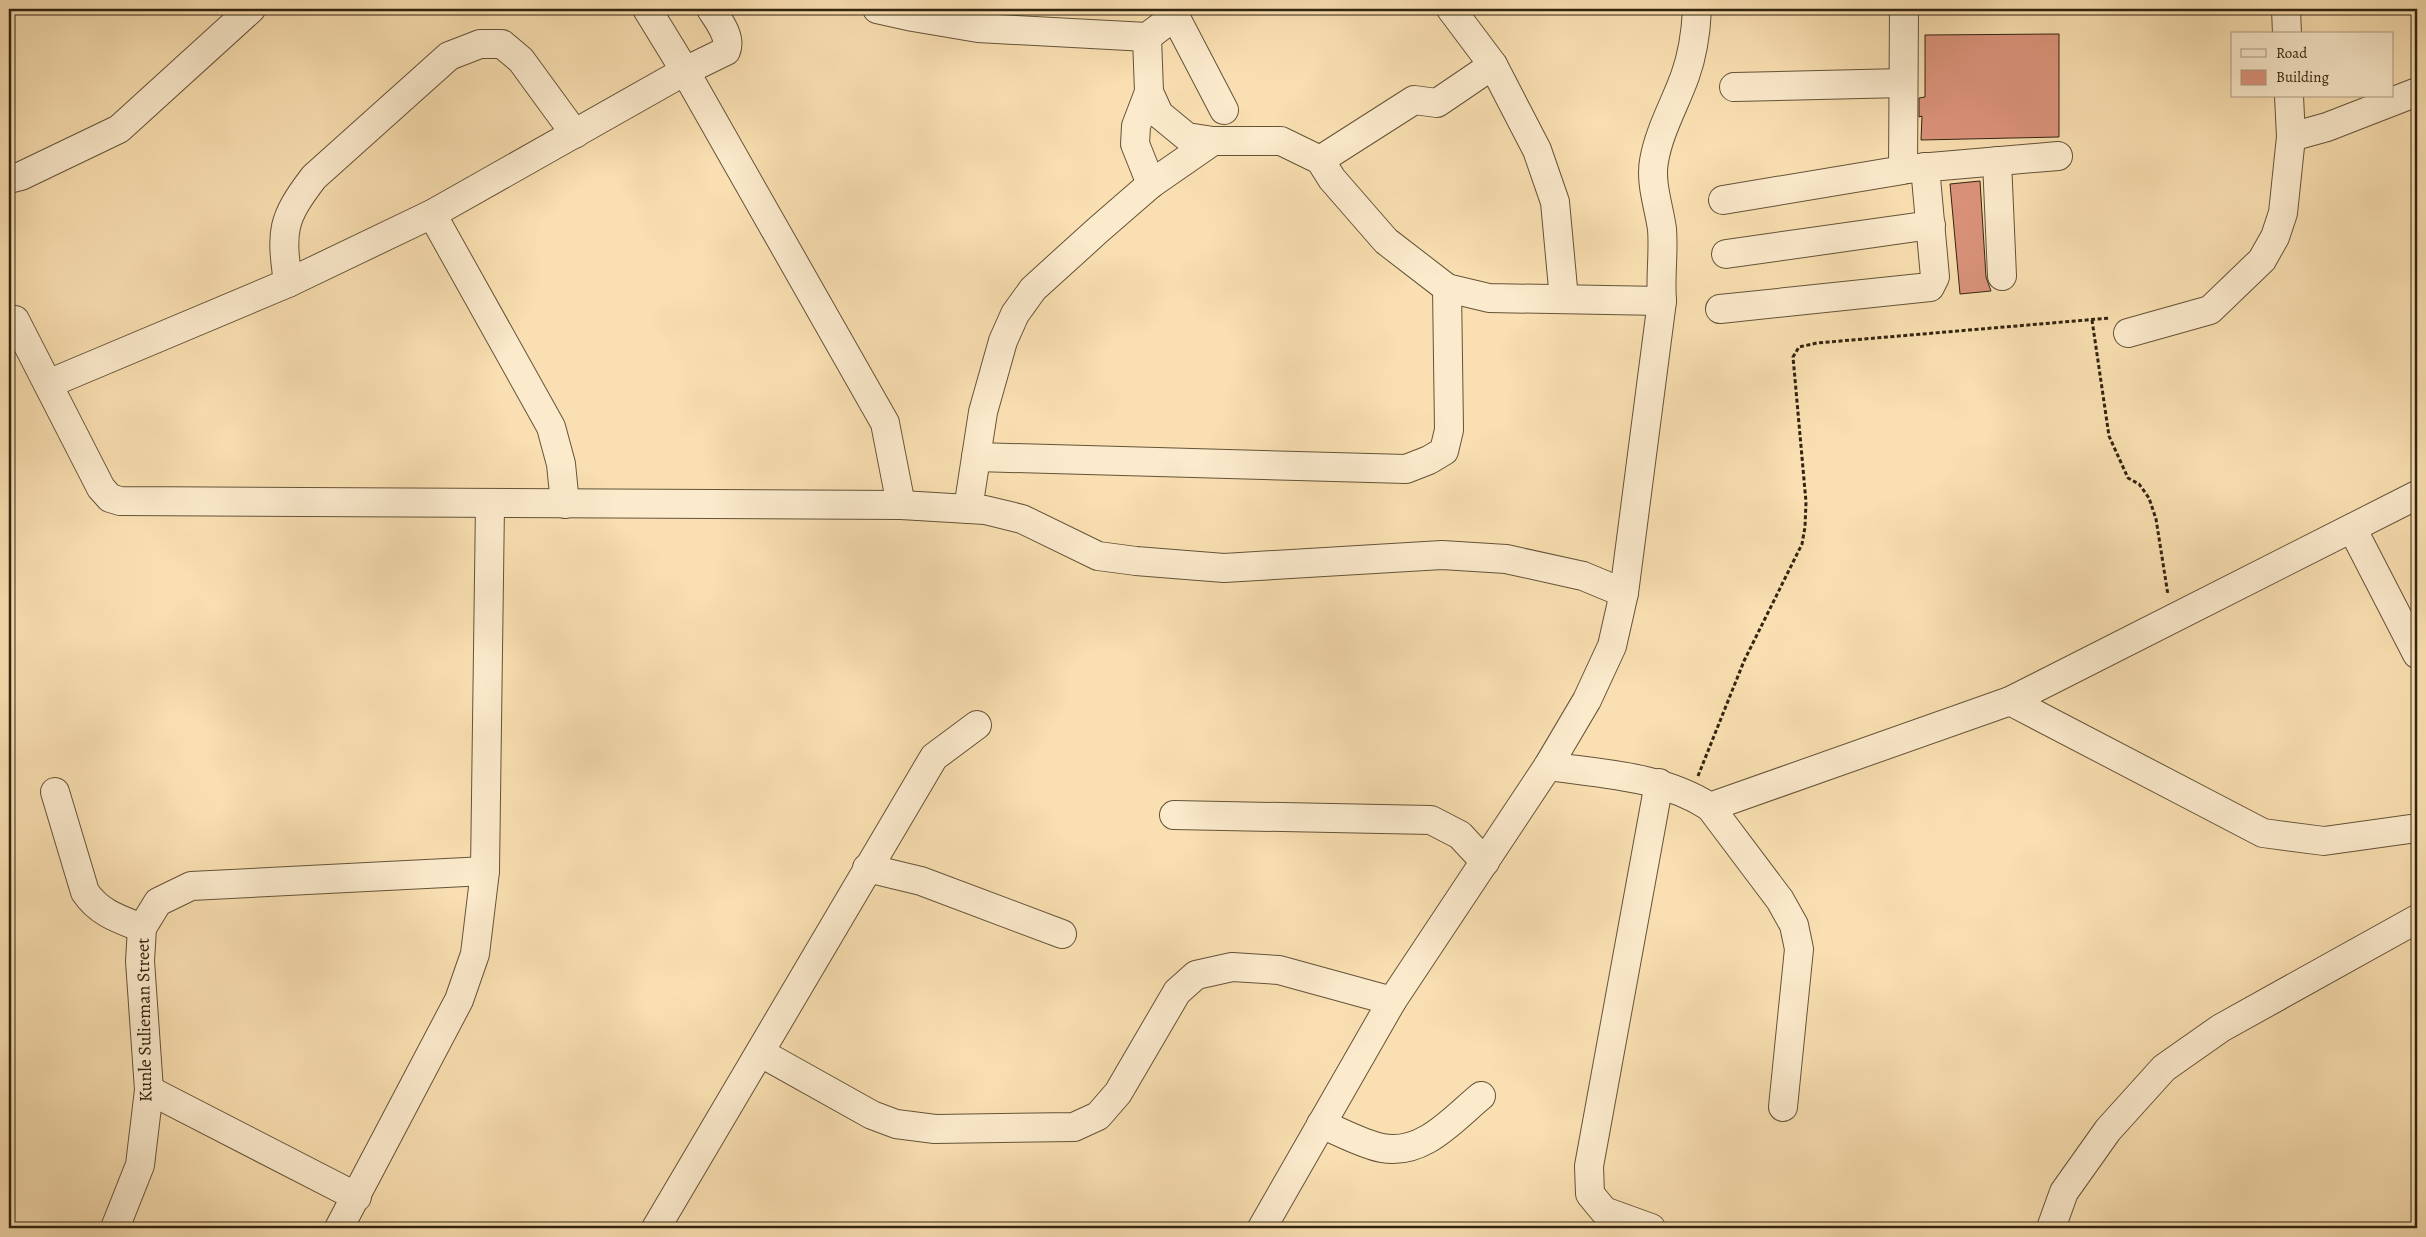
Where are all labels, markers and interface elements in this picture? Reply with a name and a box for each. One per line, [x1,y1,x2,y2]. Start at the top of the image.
legend [2231,32,2394,98]
text: Road [2276,43,2308,63]
text: Building [2276,67,2329,87]
street label: Kunle Sulieman Street [131,938,157,1102]

